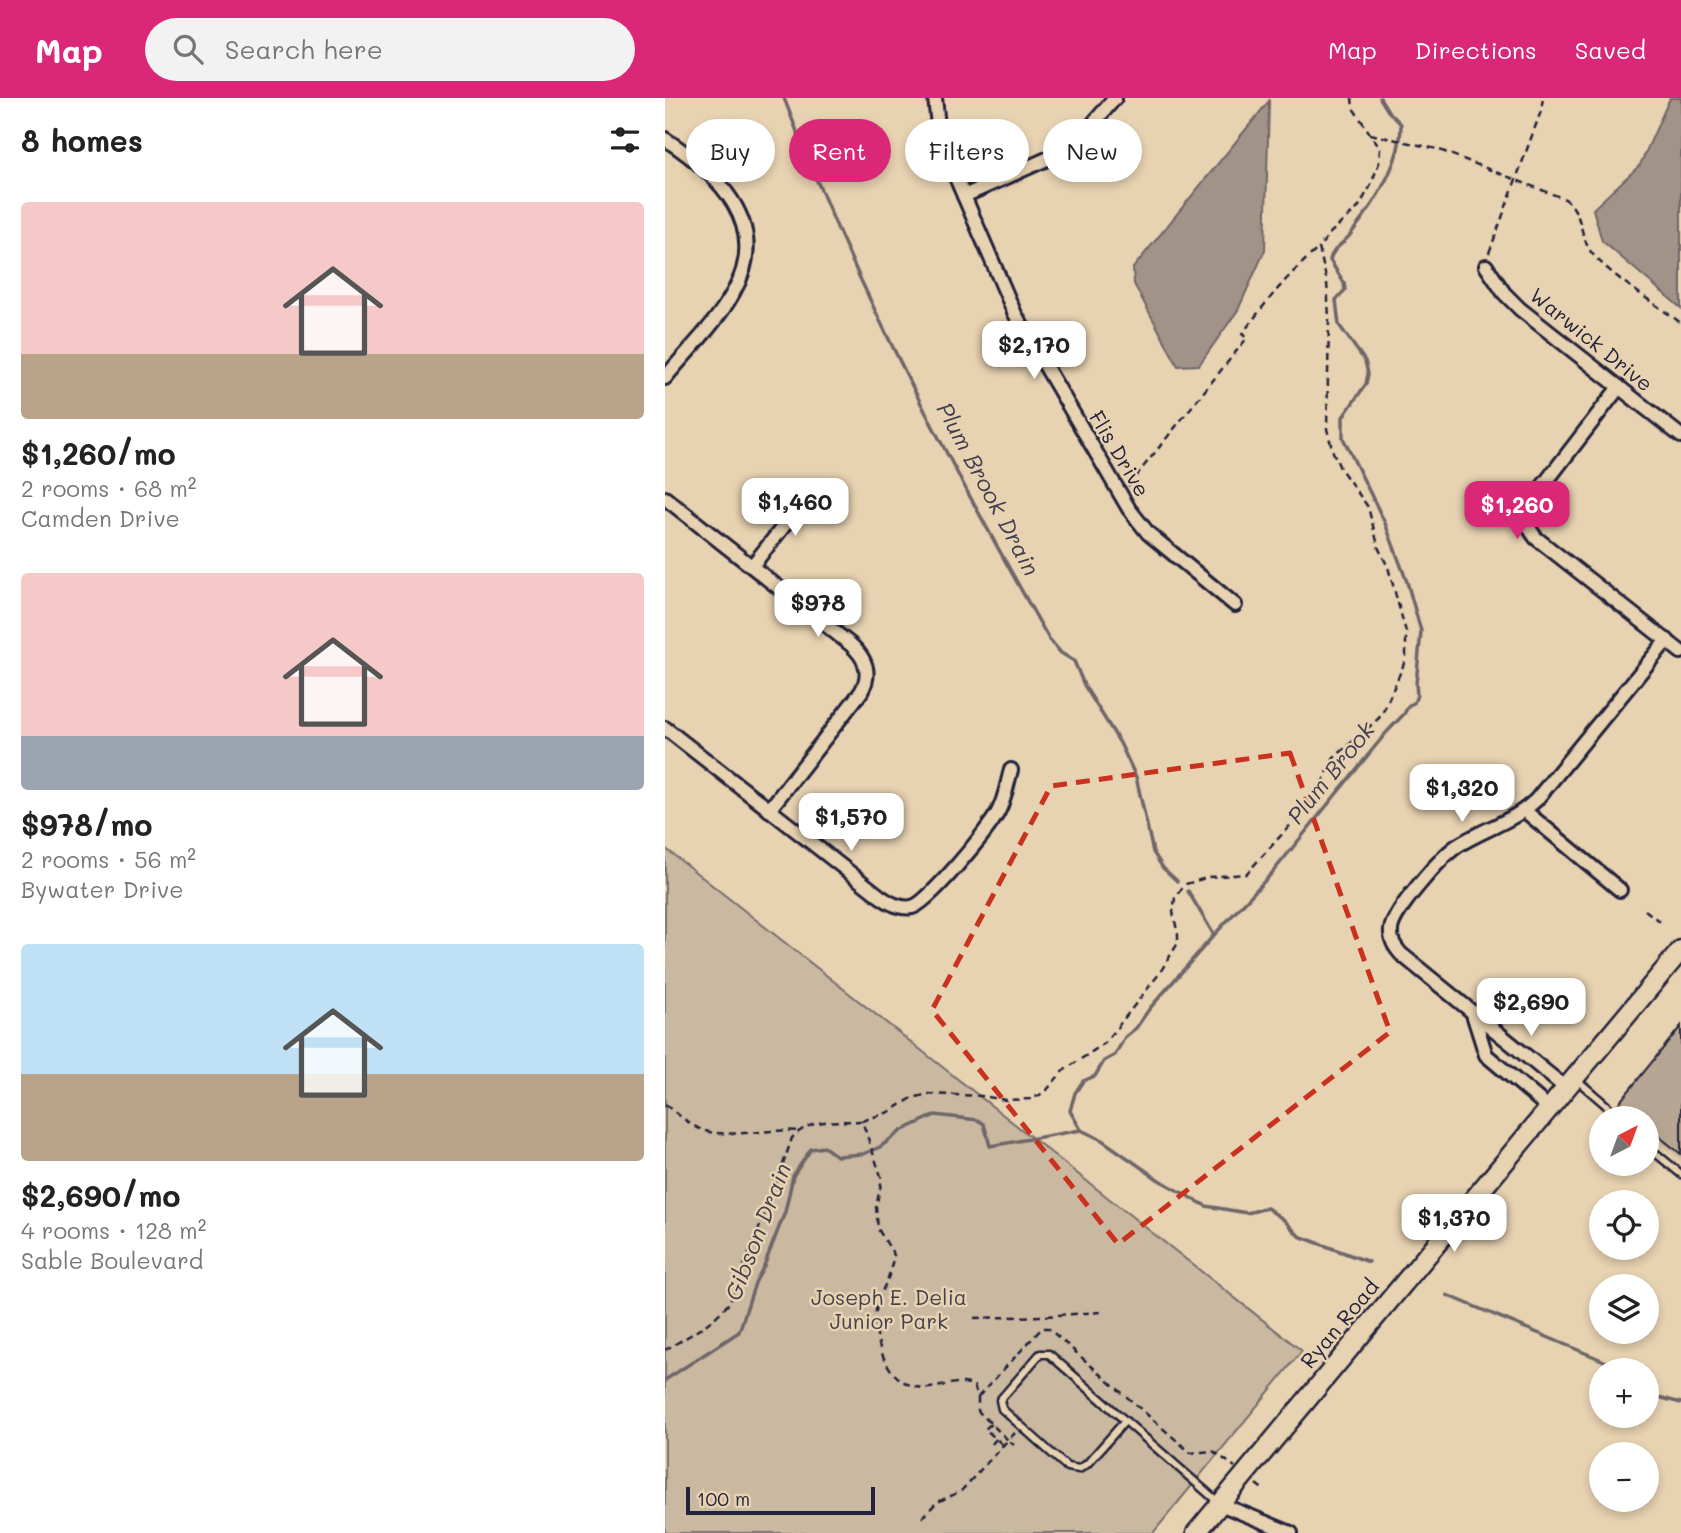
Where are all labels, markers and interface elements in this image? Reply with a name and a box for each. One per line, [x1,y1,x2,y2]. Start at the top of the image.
search box [145,18,635,81]
text: Map [35,28,103,71]
icon: search [169,30,207,68]
text: Search here [225,32,383,66]
text: Map [1328,34,1377,65]
text: Directions [1415,34,1537,65]
text: Saved [1575,34,1646,65]
chip: Buy [686,119,775,182]
chip: Rent [789,119,891,182]
chip: Filters [905,119,1029,182]
chip: New [1043,119,1142,182]
text: 8 homes [21,120,143,160]
icon: filters [606,121,644,159]
icon: home [270,248,396,374]
street label: Warwick Drive [1525,281,1659,397]
pin: $2,170 [977,322,1091,381]
text: $2,170 [998,329,1070,359]
water label: Plum Brook Drain [931,397,1047,580]
street label: Flis Drive [1084,405,1157,501]
text: $1,260/mo [21,433,176,473]
text: 2 rooms · 68 m² [21,473,196,503]
pin: $1,460 [738,478,852,538]
pin: $1,260 [1460,482,1574,541]
text: $1,460 [758,486,832,516]
text: $1,260 [1480,489,1554,519]
text: Camden Drive [21,503,180,533]
pin: $978 [777,580,859,639]
text: $978 [790,587,846,617]
icon: home [270,619,396,745]
water label: Plum Brook [1280,714,1381,830]
pin: $1,320 [1405,764,1519,824]
text: $1,320 [1426,772,1498,802]
pin: $1,570 [794,794,908,853]
text: $1,570 [815,801,887,831]
text: $978/mo [21,804,152,844]
text: 2 rooms · 56 m² [21,844,196,874]
text: Bywater Drive [21,874,184,904]
pin: $2,690 [1474,978,1588,1038]
text: $2,690 [1493,986,1569,1016]
icon: home [270,990,396,1116]
north arrow [1589,1106,1659,1176]
map controls [1589,1106,1659,1512]
water label: Gibson Drain [717,1159,797,1305]
text: $2,690/mo [21,1175,181,1215]
button: locate [1589,1190,1659,1260]
pin: $1,370 [1397,1194,1511,1254]
text: $1,370 [1418,1202,1490,1232]
text: 4 rooms · 128 m² [21,1215,206,1245]
text: Sable Boulevard [21,1245,203,1275]
street label: Ryan Road [1294,1273,1384,1373]
button: layers [1589,1274,1659,1344]
park label: Joseph E. Delia Junior Park [811,1283,967,1334]
button: + [1589,1358,1659,1428]
button: − [1589,1442,1659,1512]
scale bar [686,1484,875,1516]
text: 100 m [697,1486,750,1511]

